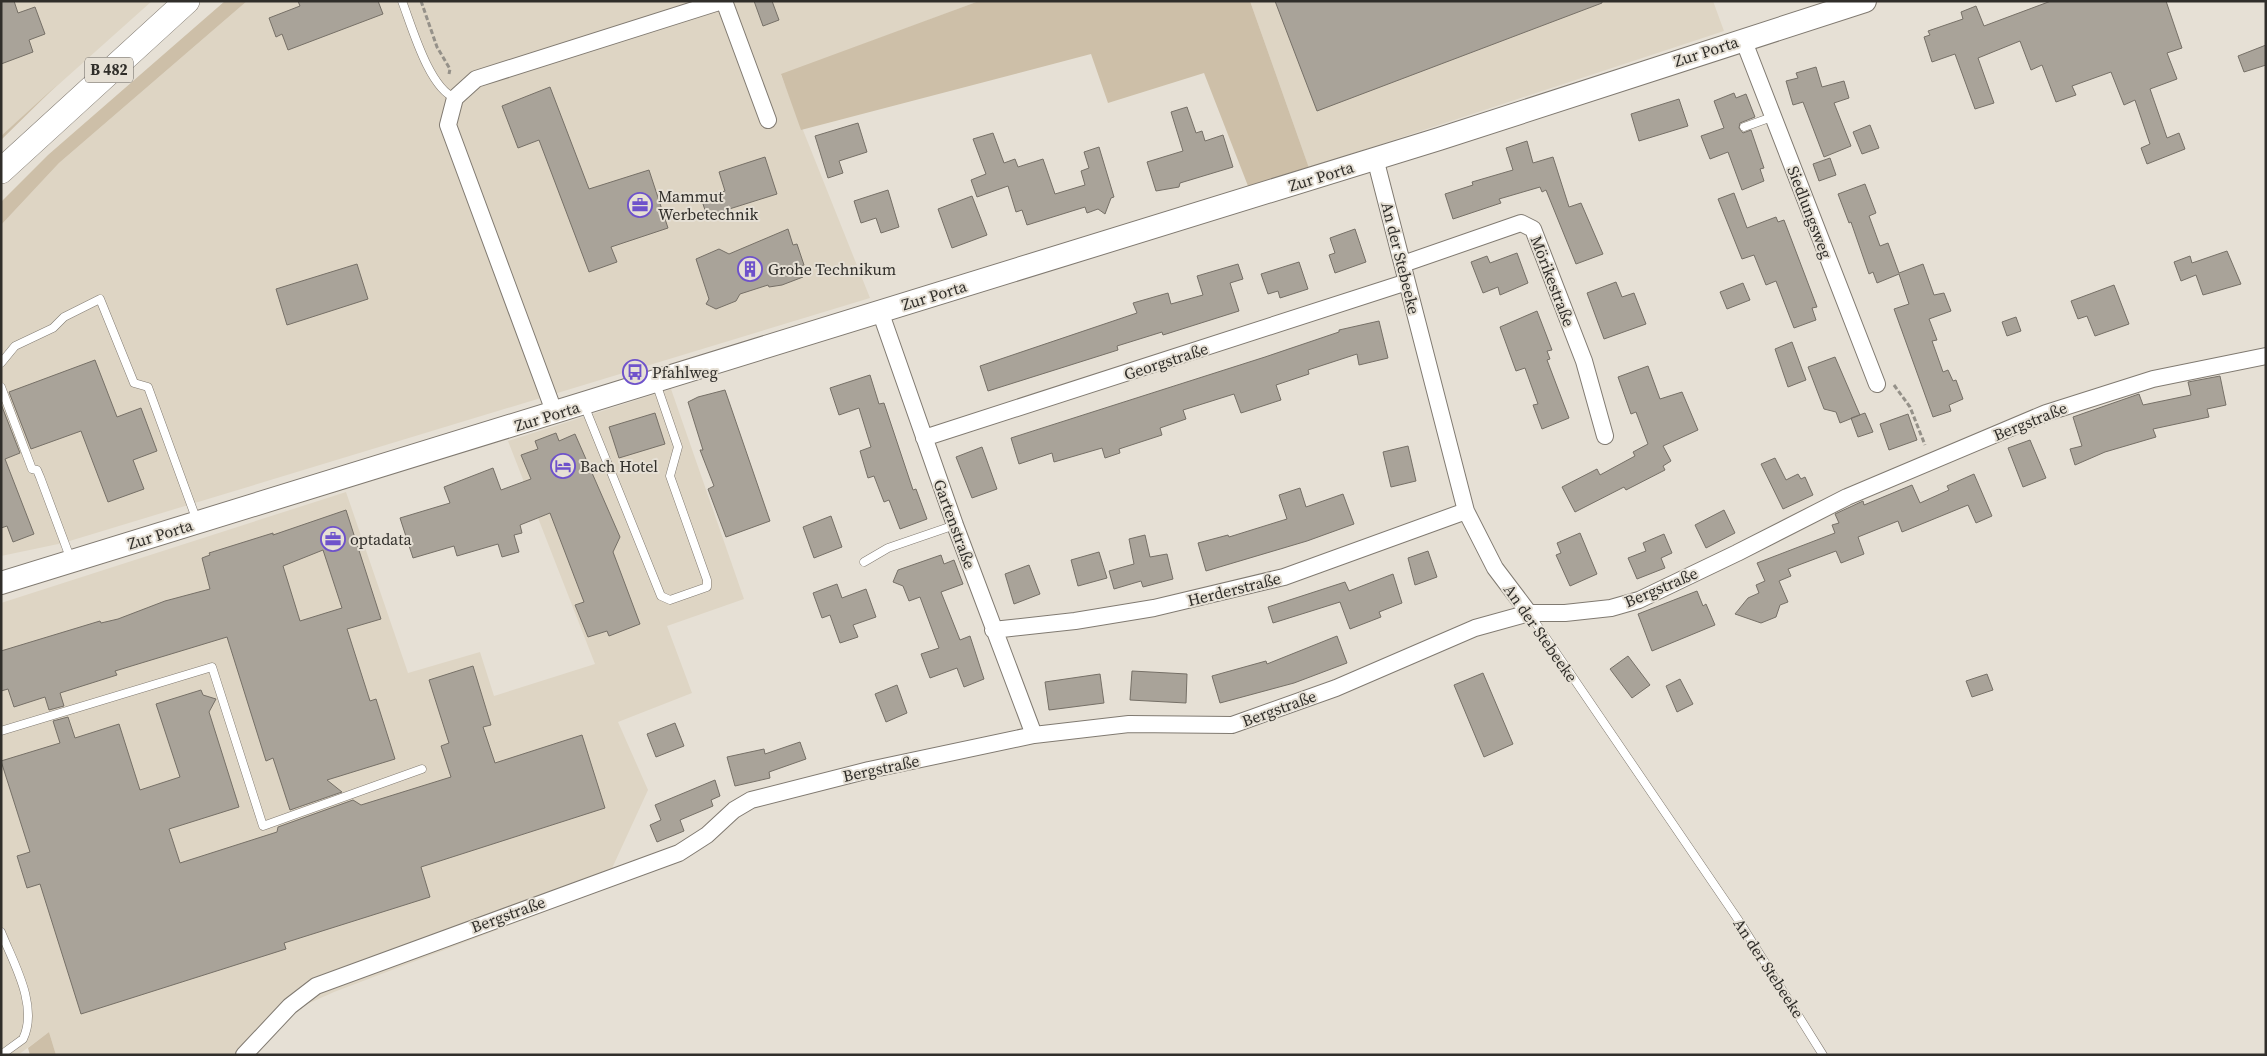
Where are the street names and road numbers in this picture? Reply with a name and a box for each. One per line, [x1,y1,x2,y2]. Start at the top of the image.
street label: Zur Porta [1671,30,1742,72]
road number: B 482 [85,58,133,82]
street label: Zur Porta [1286,155,1357,196]
street label: Siedlungsweg [1782,163,1838,261]
street label: An der Stebeeke [1376,200,1426,316]
street label: Mörikestraße [1526,232,1580,330]
street label: Zur Porta [899,274,970,315]
street label: Georgstraße [1121,337,1211,385]
street label: Zur Porta [512,395,583,436]
street label: Bergstraße [1990,396,2070,446]
street label: Gartenstraße [929,476,981,572]
street label: Zur Porta [125,513,196,554]
street label: Bergstraße [1621,562,1701,612]
street label: Herderstraße [1185,567,1283,611]
street label: An der Stebeeke [1499,580,1583,686]
street label: Bergstraße [1239,684,1319,732]
street label: Bergstraße [841,749,921,787]
street label: Bergstraße [468,890,548,938]
street label: An der Stebeeke [1728,914,1810,1022]

